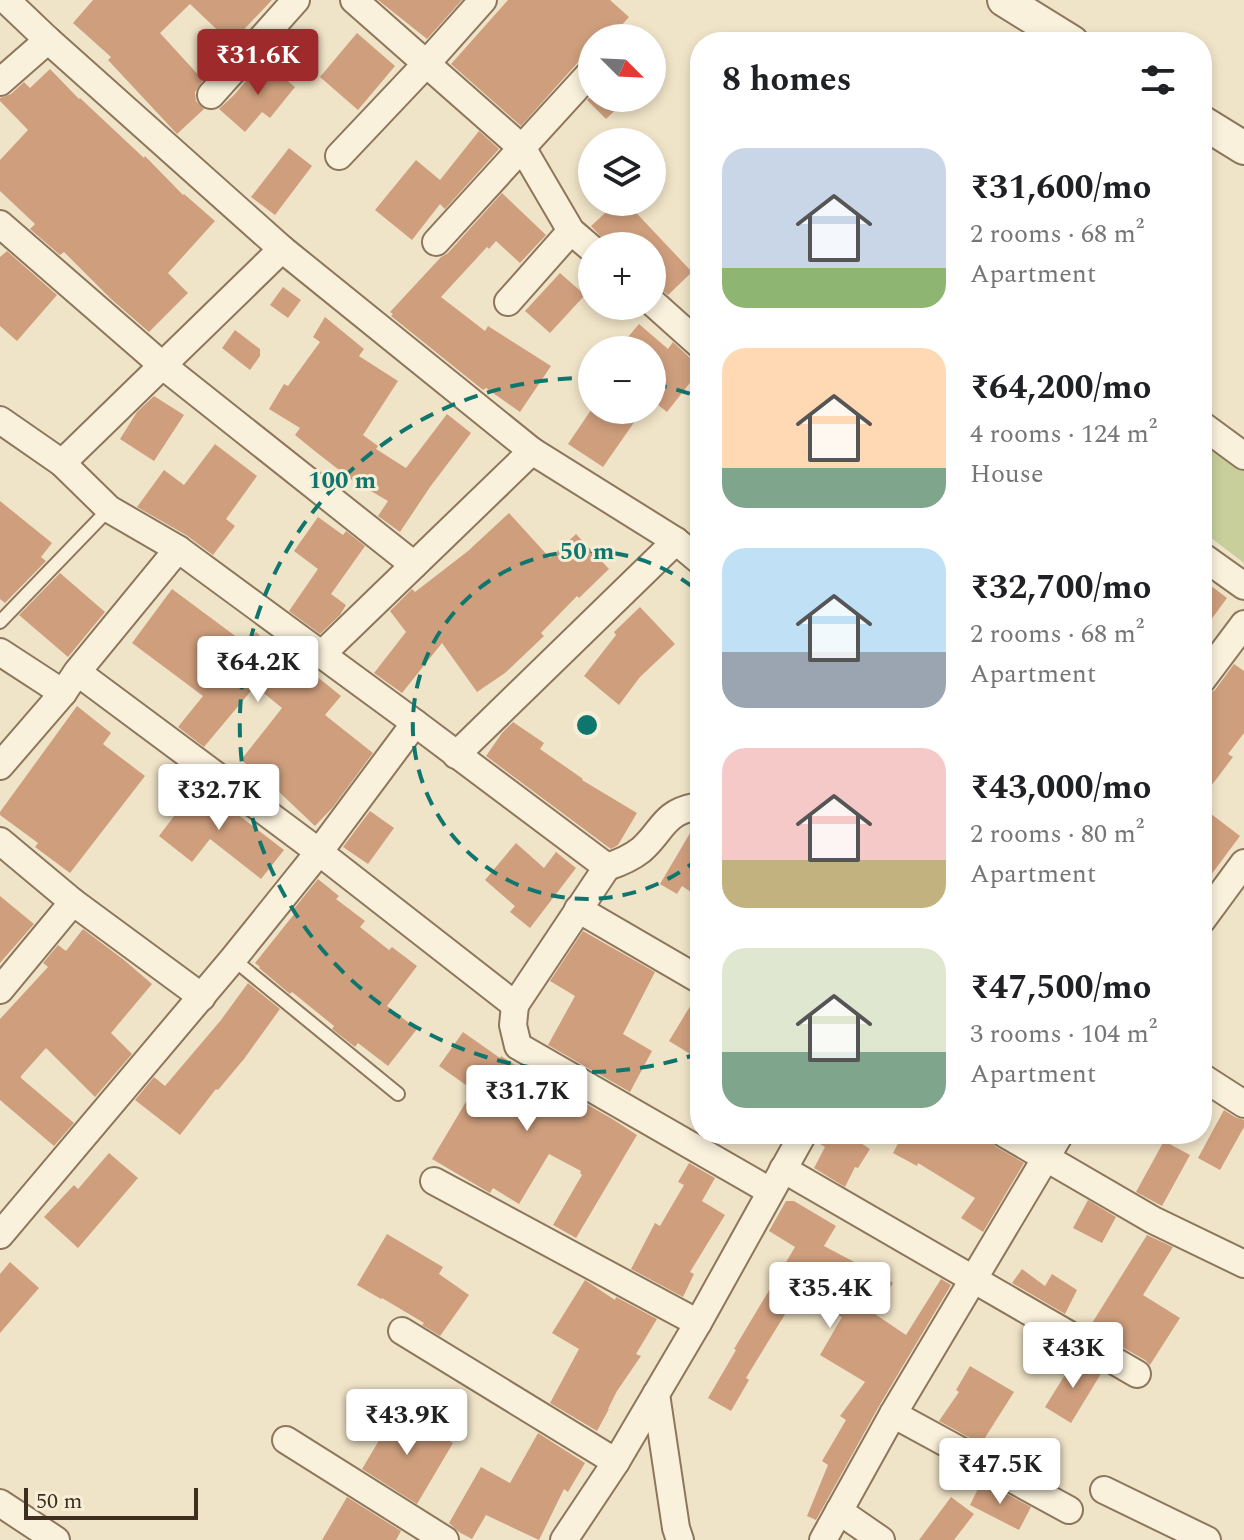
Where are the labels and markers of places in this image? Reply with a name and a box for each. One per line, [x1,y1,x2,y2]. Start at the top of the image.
pin: ₹31.6K [193,29,323,97]
pin: ₹64.2K [193,636,323,704]
centre of rings [573,711,601,739]
pin: ₹32.7K [154,764,284,832]
pin: ₹31.7K [462,1065,592,1133]
pin: ₹35.4K [765,1262,895,1330]
pin: ₹43K [1026,1322,1120,1390]
pin: ₹43.9K [342,1389,472,1457]
pin: ₹47.5K [935,1438,1065,1506]

